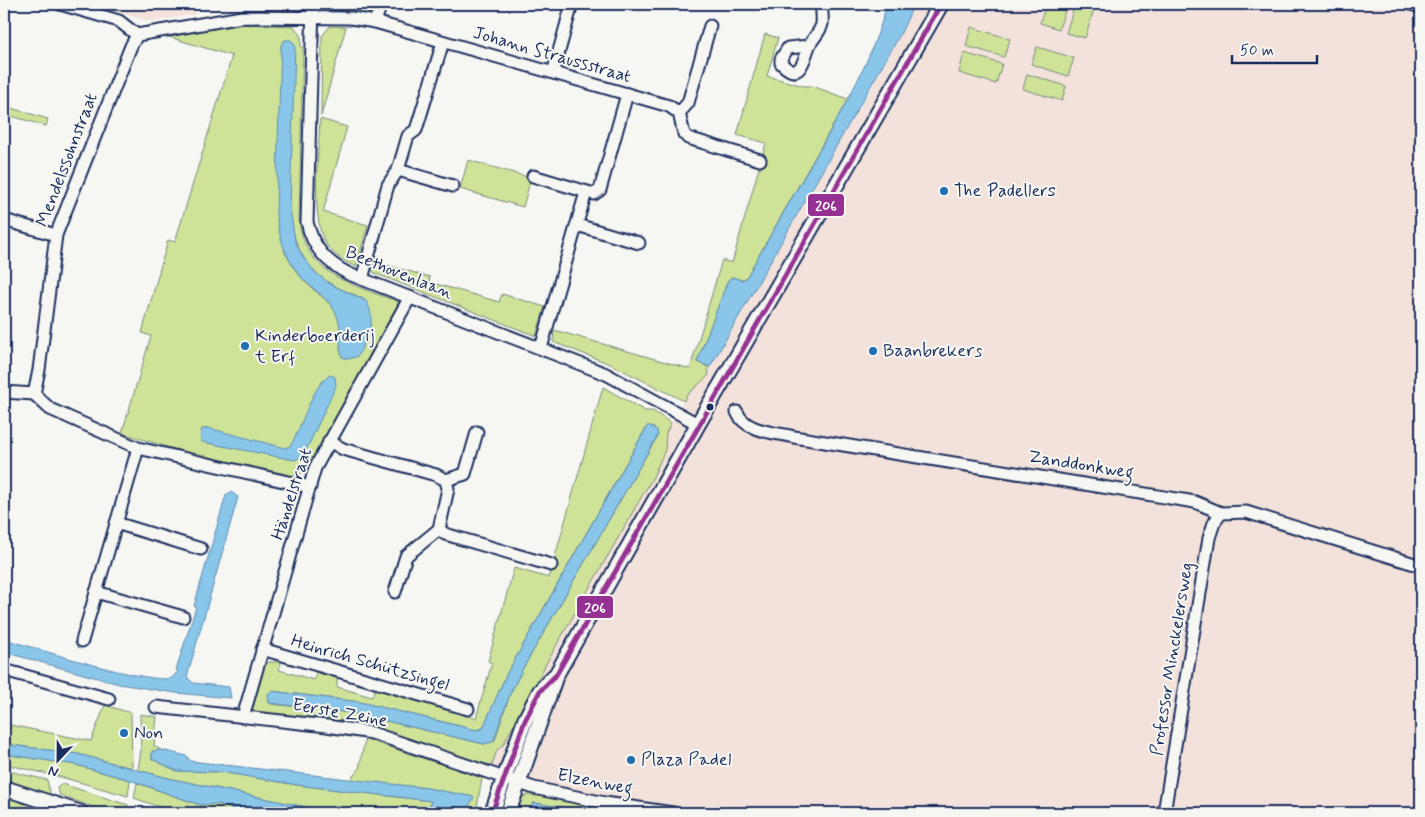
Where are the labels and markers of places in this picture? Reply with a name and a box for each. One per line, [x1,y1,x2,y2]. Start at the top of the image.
place label: The Padellers [954,179,1056,203]
marker: The Padellers [938,185,950,197]
place label: Kinderboerderij t Erf [254,324,374,369]
place label: Baanbrekers [883,339,983,363]
marker: Kinderboerderij t Erf [239,340,251,352]
marker: Baanbrekers [867,345,879,357]
unlabelled marker [705,402,715,412]
place label: Non [134,721,163,745]
marker: Non [118,727,130,739]
place label: Plaza Padel [641,748,731,772]
marker: Plaza Padel [625,754,637,766]

